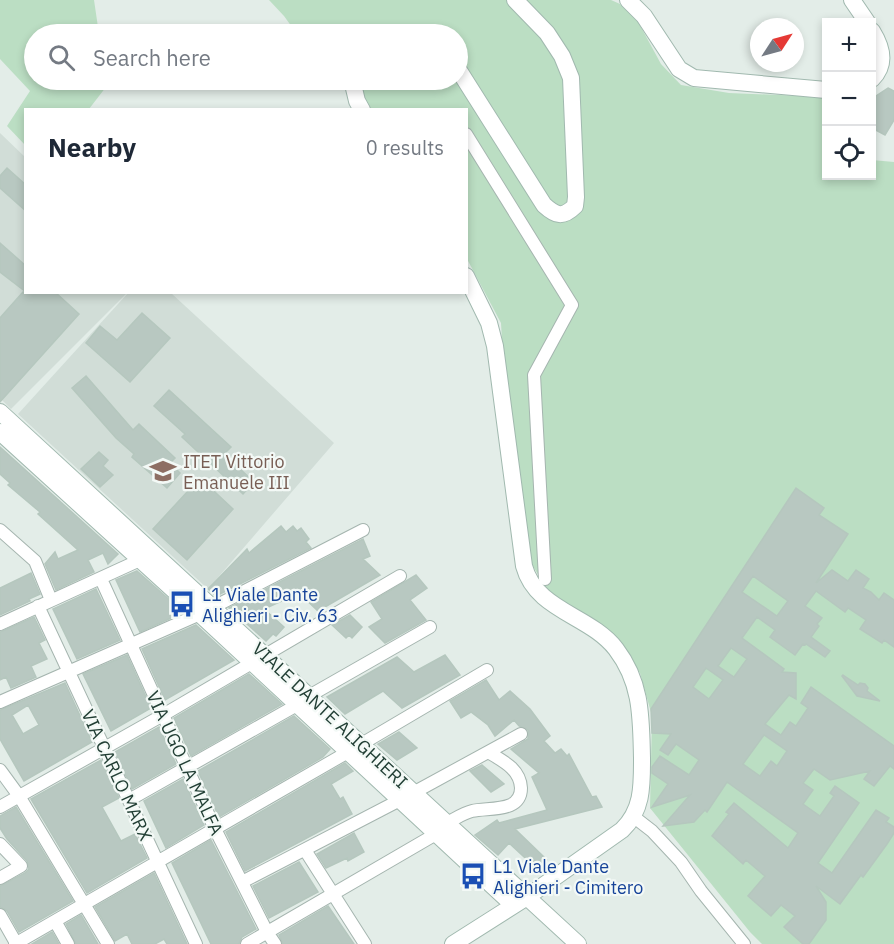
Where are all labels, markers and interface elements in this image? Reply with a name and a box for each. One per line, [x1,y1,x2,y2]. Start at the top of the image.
north arrow [750,18,804,72]
map controls [822,18,876,180]
button: + [822,18,876,72]
search box [24,24,468,90]
icon: search [45,41,78,74]
text: Search here [93,43,211,72]
button: − [822,72,876,126]
button: locate [822,126,876,180]
text: Nearby [48,130,136,164]
text: 0 results [366,134,444,161]
place label: ITET Vittorio Emanuele III [183,450,290,494]
school or university icon: ITET Vittorio Emanuele III [148,456,178,486]
place label: L1 Viale Dante Alighieri - Civ. 63 [202,583,338,627]
bus stop icon: L1 Viale Dante Alighieri - Civ. 63 [167,589,197,619]
street label: VIALE DANTE ALIGHIERI [248,637,412,793]
street label: VIA UGO LA MALFA [141,687,229,839]
street label: VIA CARLO MARX [76,706,158,844]
place label: L1 Viale Dante Alighieri - Cimitero [493,855,643,899]
bus stop icon: L1 Viale Dante Alighieri - Cimitero [458,861,488,891]

